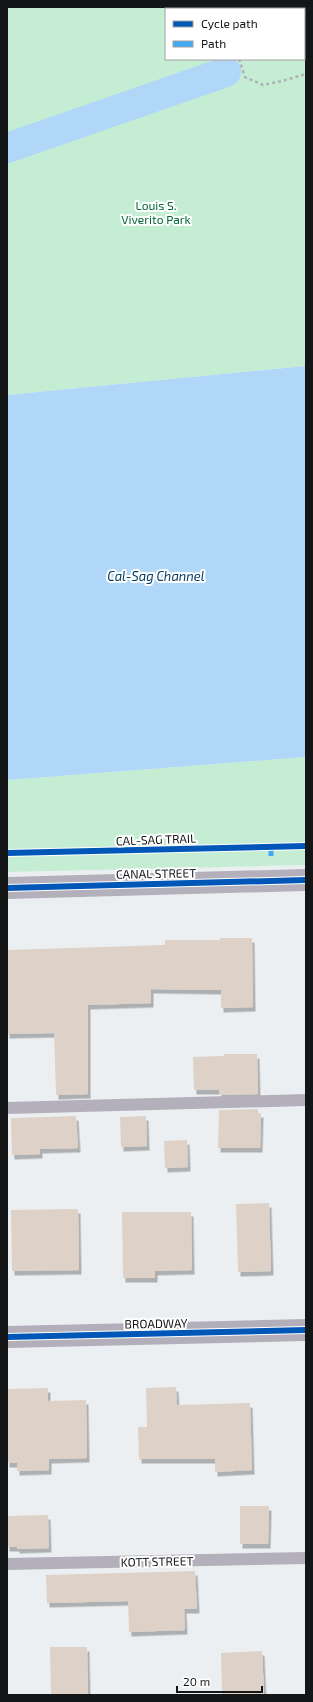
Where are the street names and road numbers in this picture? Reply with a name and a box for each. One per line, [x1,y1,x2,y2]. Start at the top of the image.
street label: CAL-SAG TRAIL [116,831,196,847]
street label: CANAL STREET [116,865,196,881]
street label: BROADWAY [124,1315,188,1331]
street label: KOTT STREET [121,1553,193,1569]

